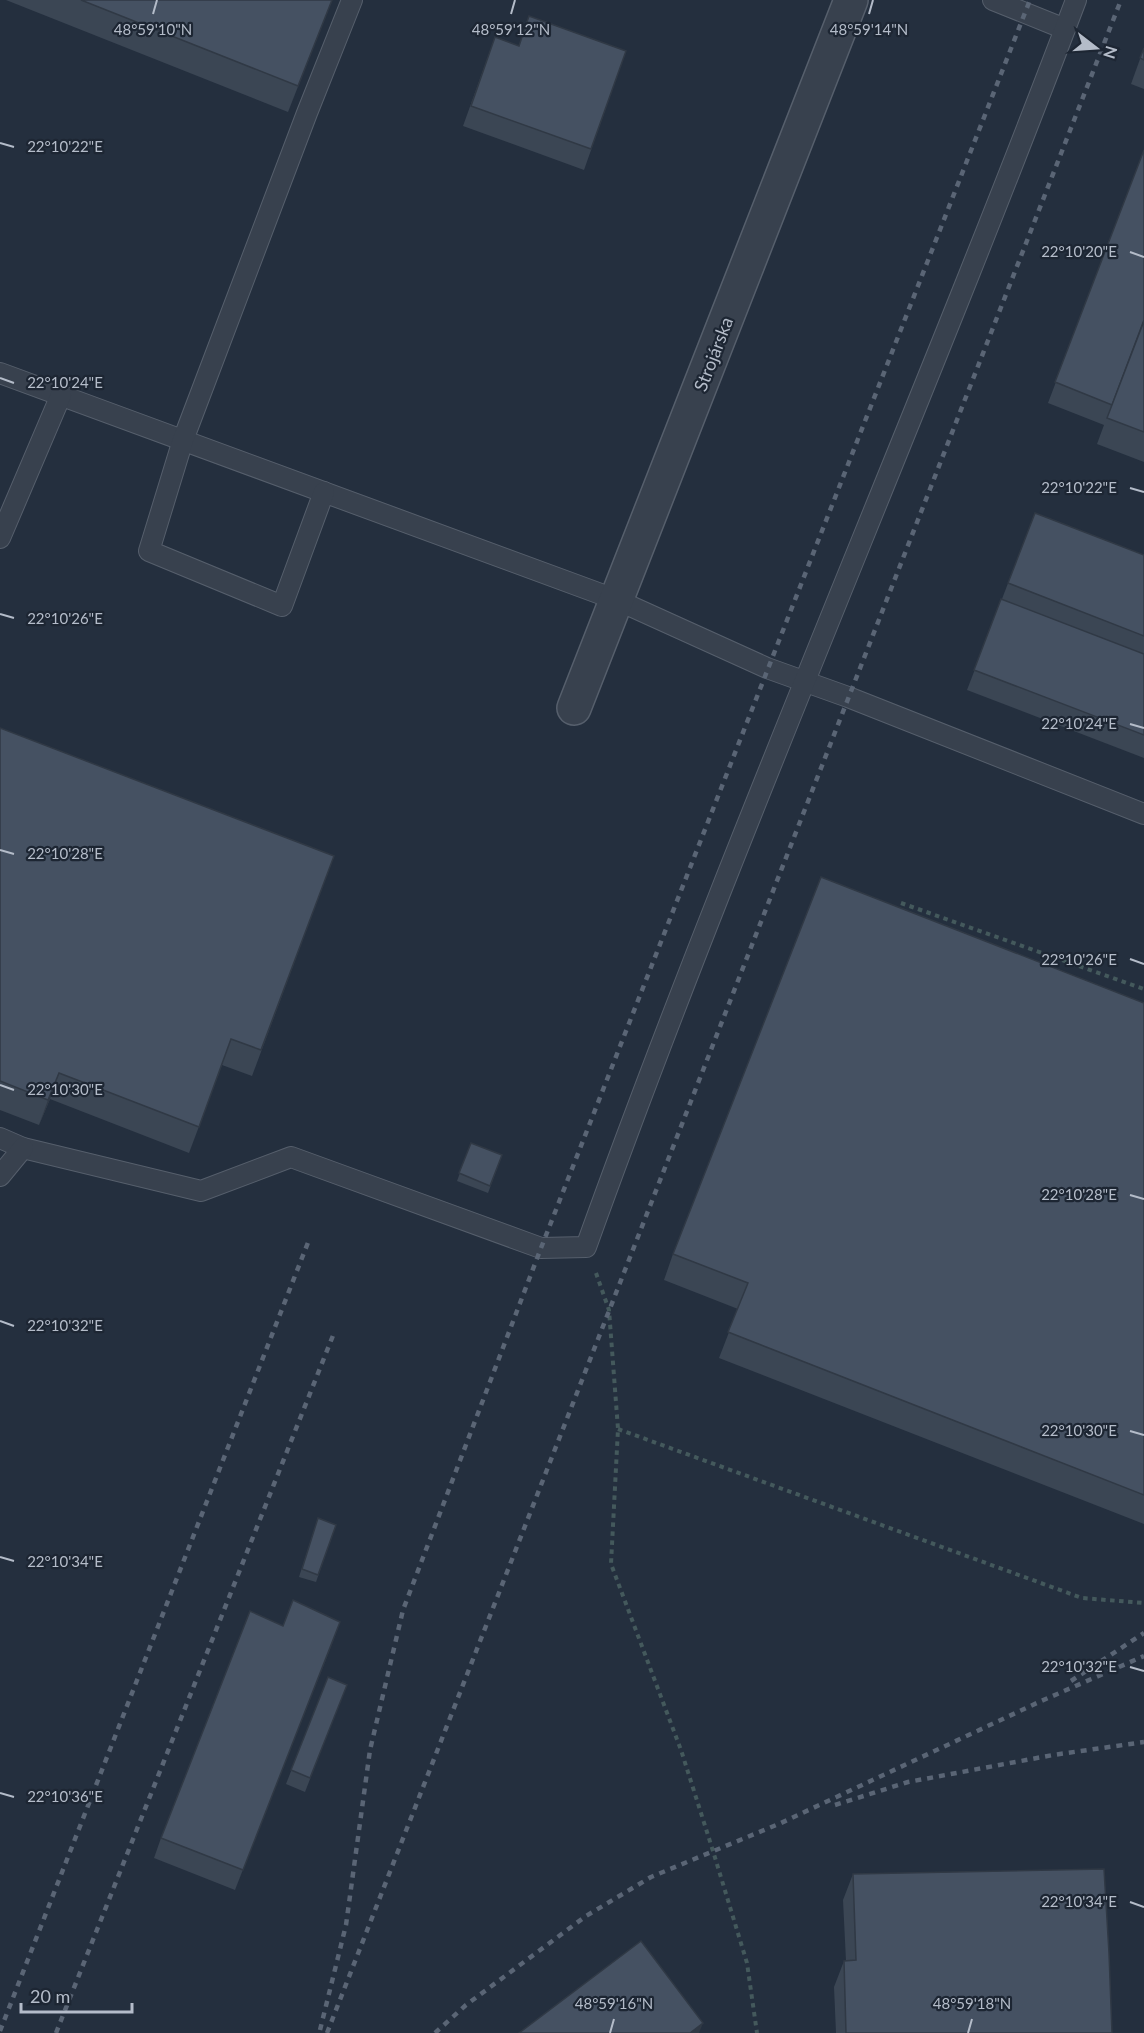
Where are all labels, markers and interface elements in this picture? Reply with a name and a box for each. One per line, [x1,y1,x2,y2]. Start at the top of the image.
north arrow [1066,18,1126,78]
text: 48°59'10"N [114,20,192,38]
text: 48°59'12"N [472,20,550,38]
text: 48°59'14"N [830,20,908,38]
text: N [1100,44,1122,61]
text: 22°10'22"E [27,137,103,155]
text: 22°10'20"E [1041,242,1117,260]
street label: Strojárska [689,314,737,394]
text: 22°10'24"E [27,373,103,391]
text: 22°10'22"E [1041,478,1117,496]
text: 22°10'26"E [27,609,103,627]
text: 22°10'24"E [1041,714,1117,732]
text: 22°10'28"E [27,844,103,862]
text: 22°10'26"E [1041,950,1117,968]
text: 22°10'30"E [27,1080,103,1098]
text: 22°10'28"E [1041,1185,1117,1203]
text: 22°10'32"E [27,1316,103,1334]
text: 22°10'30"E [1041,1421,1117,1439]
text: 22°10'34"E [27,1552,103,1570]
text: 22°10'32"E [1041,1657,1117,1675]
text: 22°10'36"E [27,1787,103,1805]
text: 22°10'34"E [1041,1892,1117,1910]
scale bar [21,1976,132,2014]
text: 20 m [30,1985,70,2007]
text: 48°59'16"N [575,1994,653,2012]
text: 48°59'18"N [933,1994,1011,2012]

